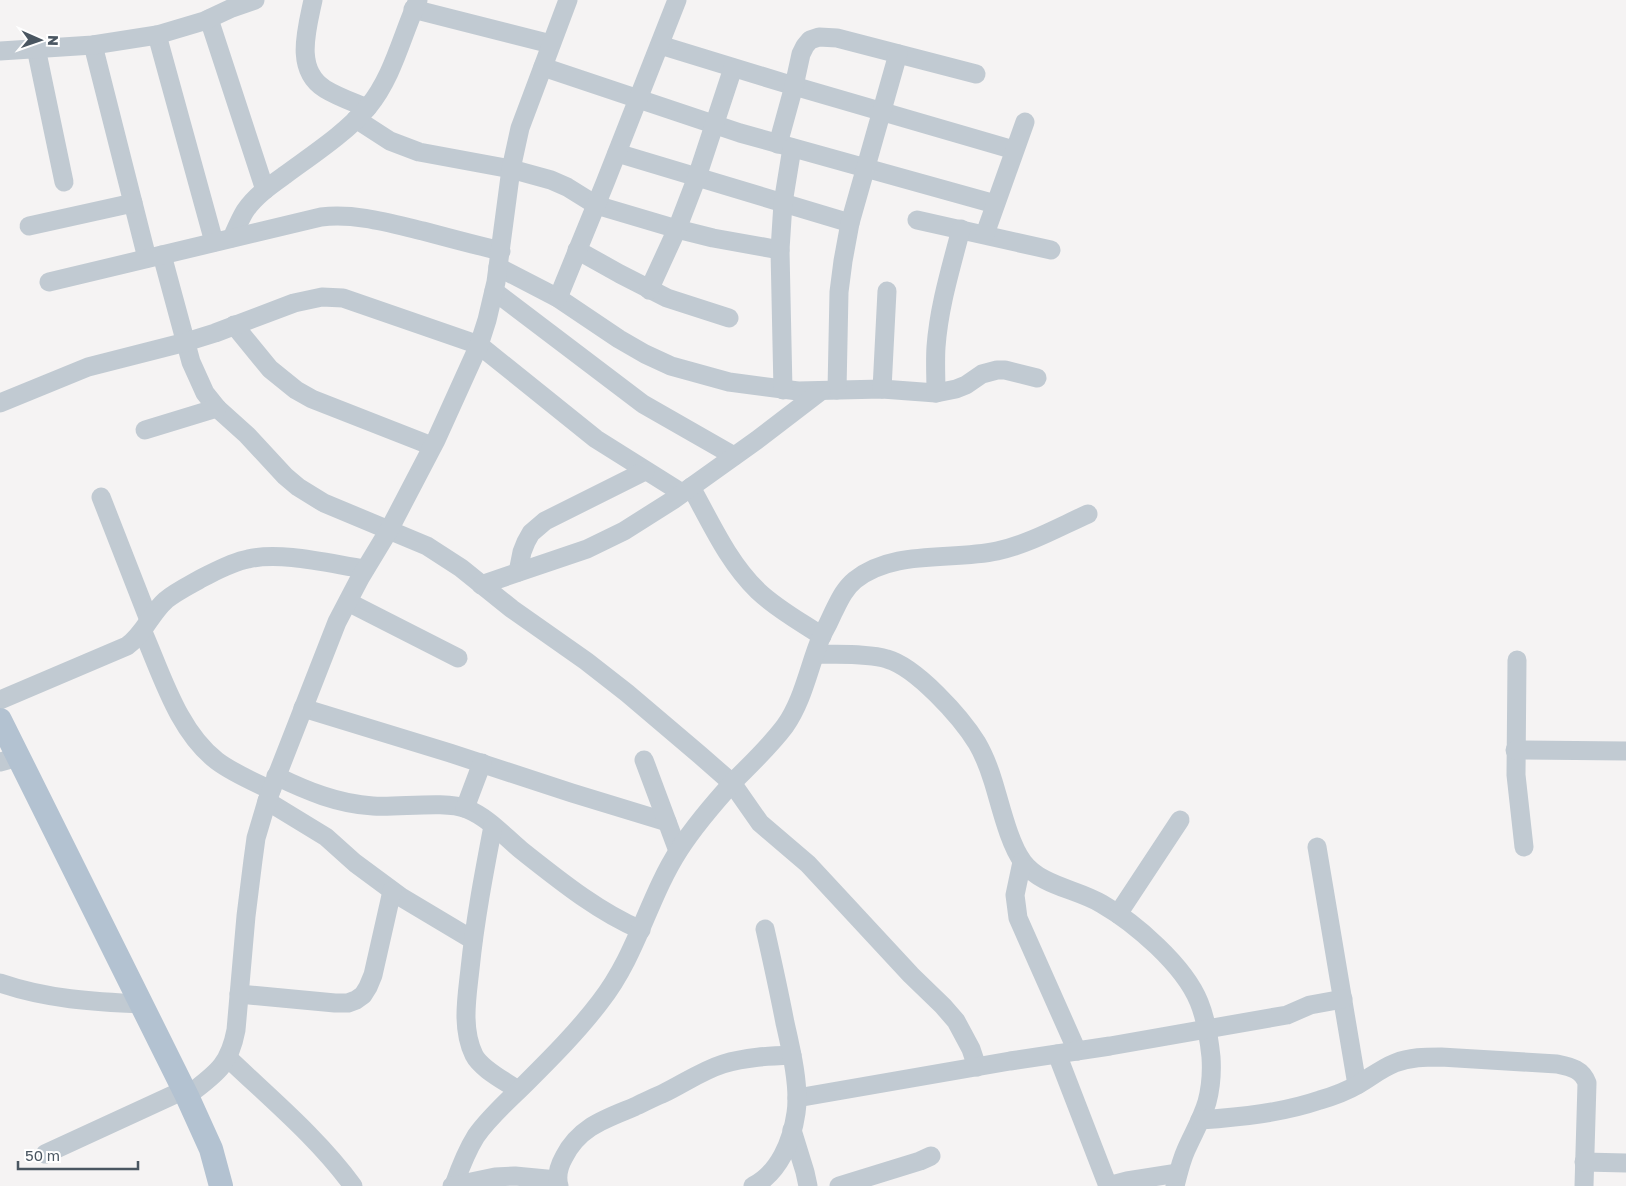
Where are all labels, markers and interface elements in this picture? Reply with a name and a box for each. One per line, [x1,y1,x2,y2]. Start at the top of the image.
north arrow [15,15,65,65]
text: N [45,35,62,46]
scale bar [18,1138,138,1170]
text: 50 m [25,1146,60,1164]

